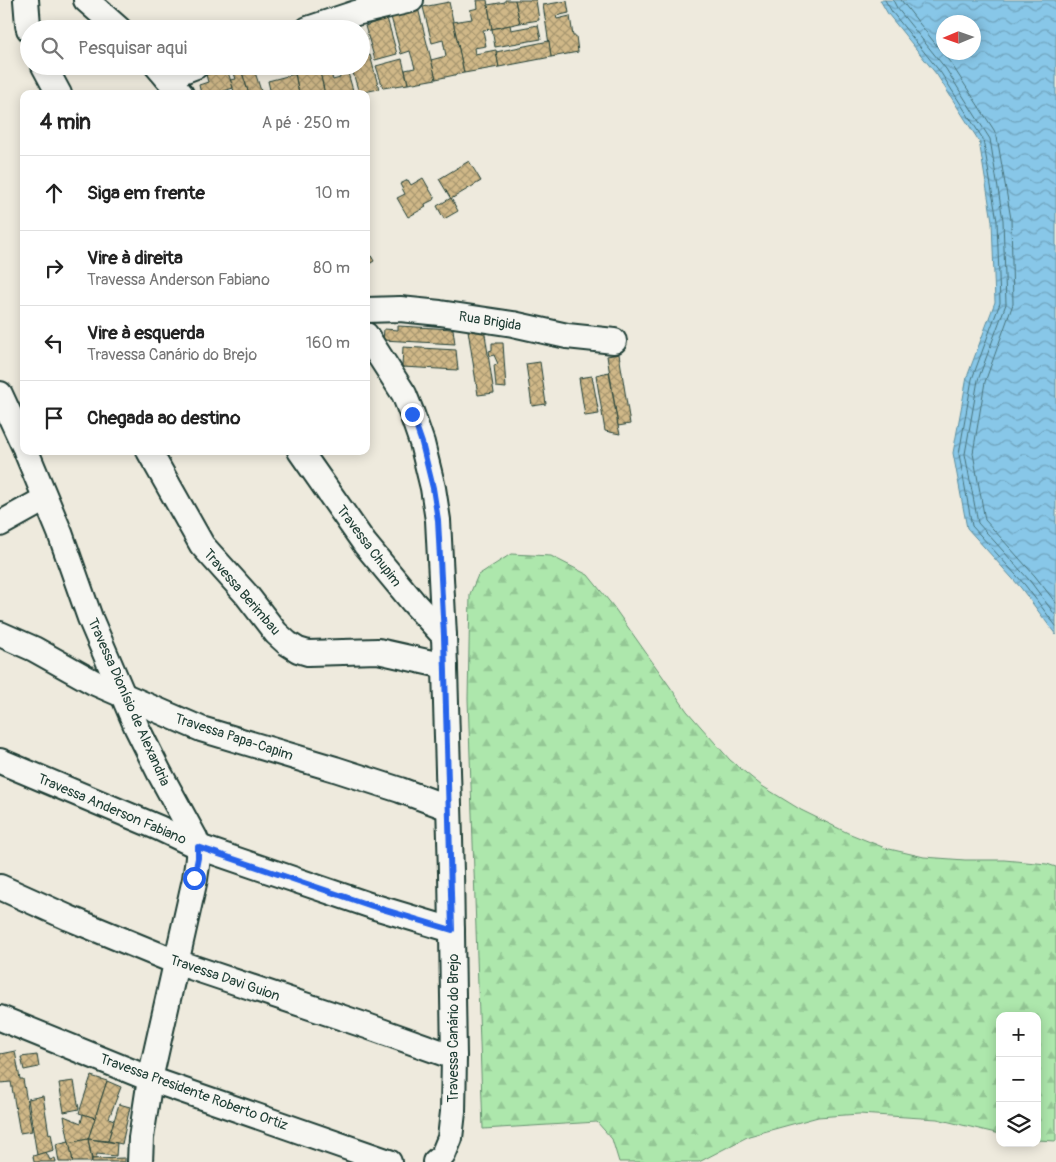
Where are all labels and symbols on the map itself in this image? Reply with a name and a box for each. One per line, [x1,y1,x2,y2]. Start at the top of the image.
north arrow [936,15,981,60]
street label: Rua Brigida [458,308,522,334]
route end [401,403,424,426]
street label: Travessa Chupim [333,502,405,590]
street label: Travessa Berimbau [200,545,284,639]
street label: Travessa Dionísio de Alexandria [84,615,174,789]
street label: Travessa Papa-Capim [173,710,295,764]
street label: Travessa Anderson Fabiano [35,770,189,848]
route start [183,867,206,890]
street label: Travessa Davi Guion [168,951,282,1005]
street label: Travessa Canário do Brejo [445,953,462,1102]
street label: Travessa Presidente Roberto Ortiz [98,1050,290,1134]

